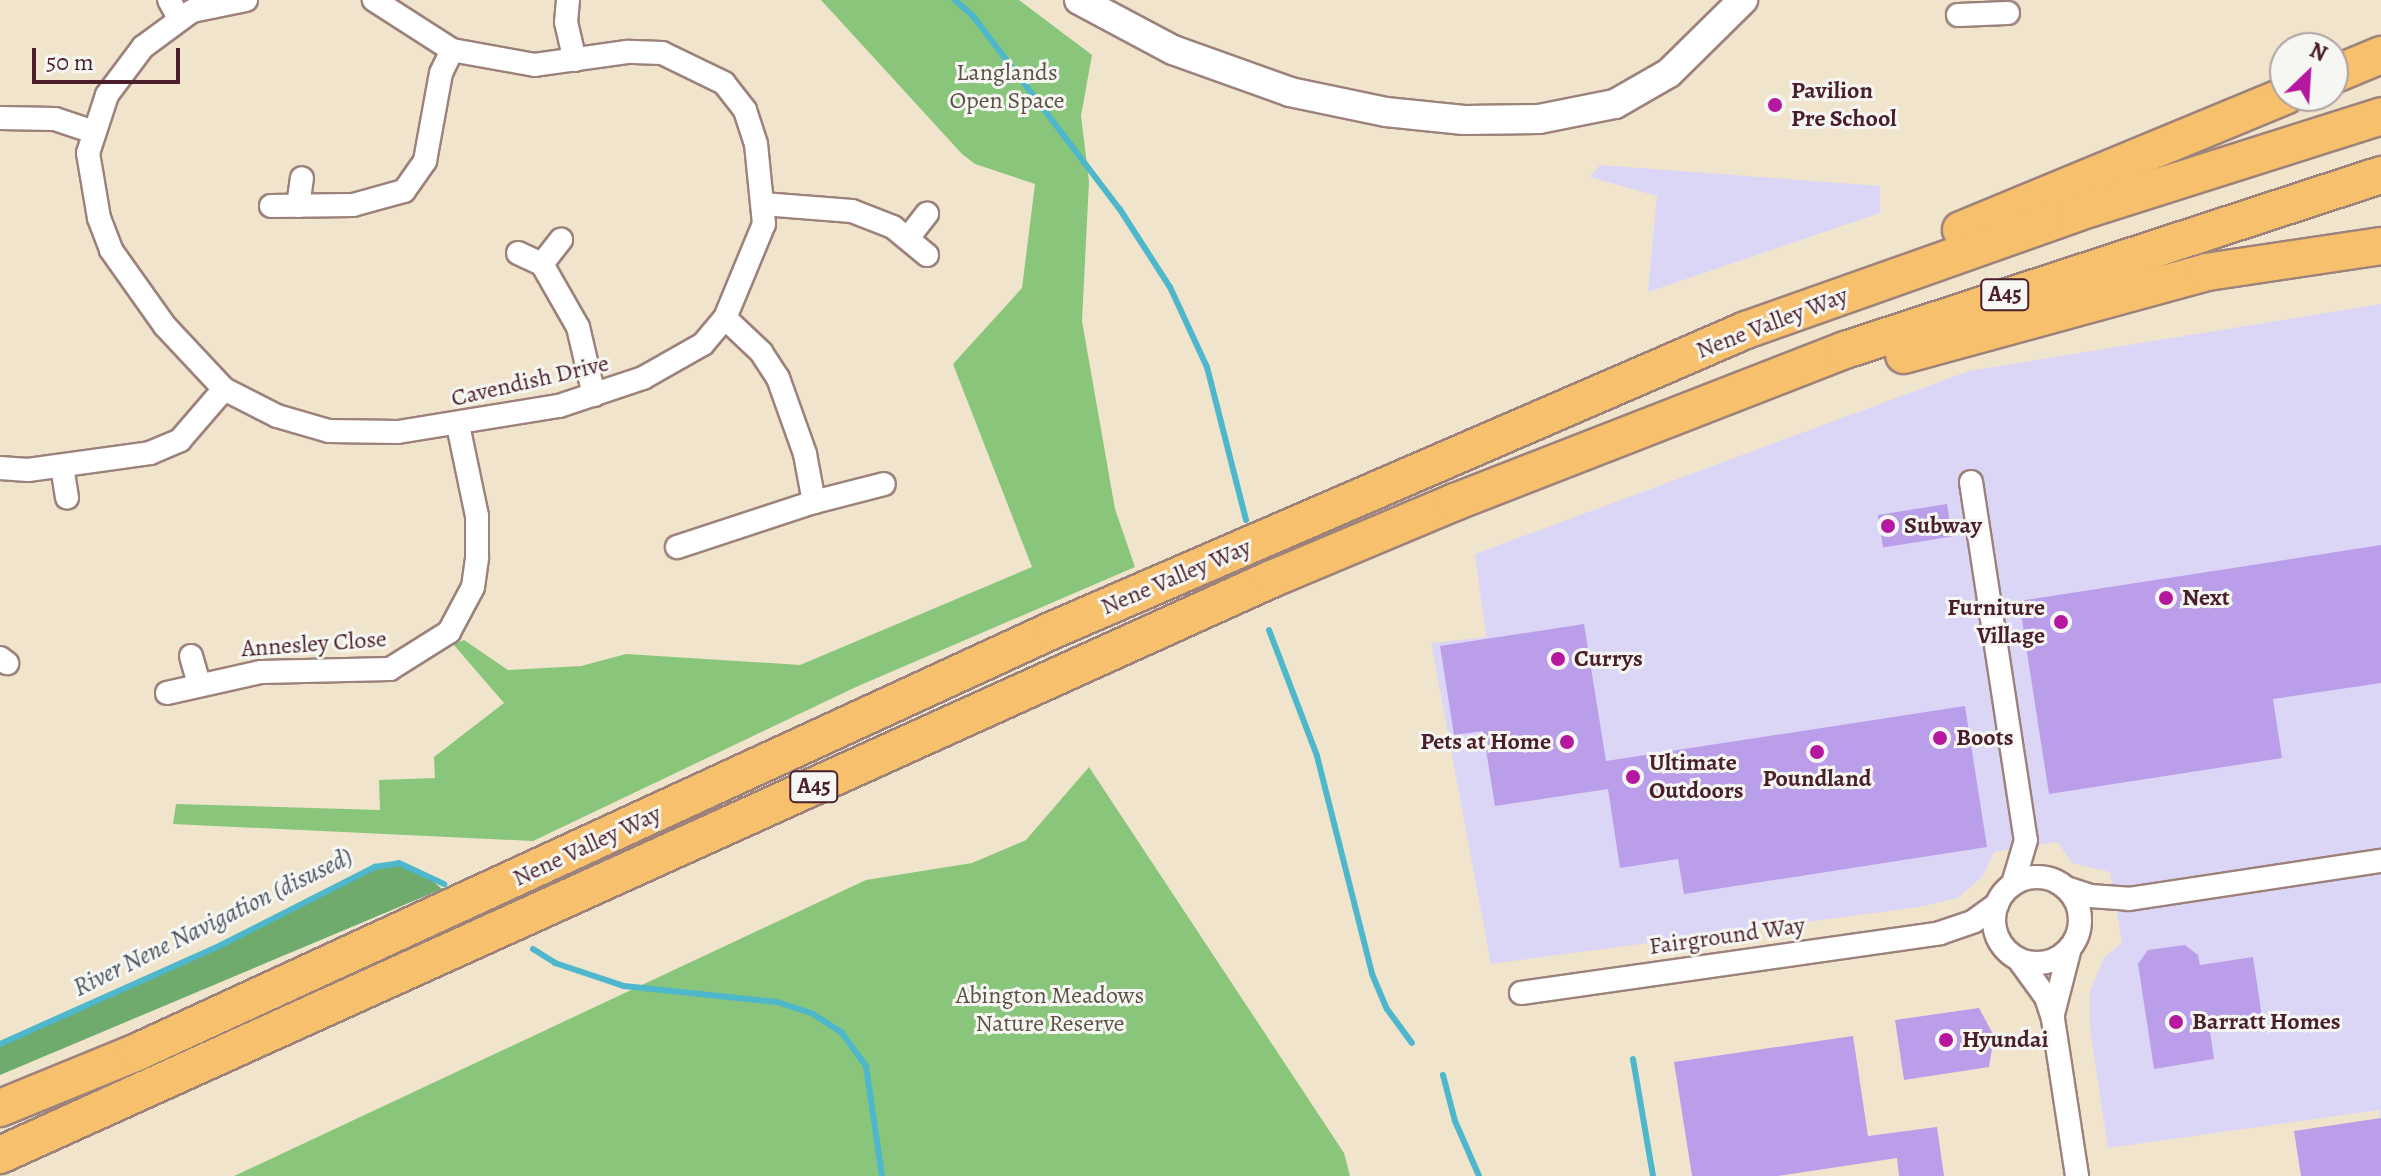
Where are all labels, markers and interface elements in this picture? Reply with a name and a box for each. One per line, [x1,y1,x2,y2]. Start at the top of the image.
scale bar [36,32,184,82]
north arrow [2269,32,2349,112]
text: N [2305,35,2332,69]
text: 50 m [46,46,94,78]
park label: Langlands Open Space [949,59,1065,115]
place label: Pavilion Pre School [1791,77,1897,133]
marker: Pavilion Pre School [1766,96,1784,114]
road number: A45 [1979,277,2031,313]
street label: Nene Valley Way [1692,281,1852,365]
street label: Cavendish Drive [448,349,612,413]
place label: Subway [1904,512,1982,540]
marker: Subway [1879,517,1897,535]
street label: Nene Valley Way [1097,533,1255,621]
place label: Next [2182,584,2230,612]
marker: Next [2157,589,2175,607]
place label: Furniture Village [1947,594,2045,650]
marker: Furniture Village [2052,613,2070,631]
street label: Annesley Close [240,625,388,663]
place label: Currys [1574,645,1643,673]
marker: Currys [1549,650,1567,668]
place label: Boots [1956,724,2013,752]
place label: Pets at Home [1420,728,1551,756]
marker: Boots [1931,729,1949,747]
marker: Pets at Home [1558,733,1576,751]
marker: Poundland [1808,743,1826,761]
place label: Ultimate Outdoors [1649,749,1744,805]
place label: Poundland [1762,765,1872,793]
marker: Ultimate Outdoors [1624,768,1642,786]
road number: A45 [788,769,840,805]
street label: Nene Valley Way [508,799,666,893]
water label: River Nene Navigation (disused) [68,841,358,1003]
street label: Fairground Way [1647,911,1807,961]
park label: Abington Meadows Nature Reserve [956,982,1144,1038]
place label: Barratt Homes [2192,1008,2341,1036]
marker: Barratt Homes [2167,1013,2185,1031]
place label: Hyundai [1962,1026,2049,1054]
marker: Hyundai [1937,1031,1955,1049]

